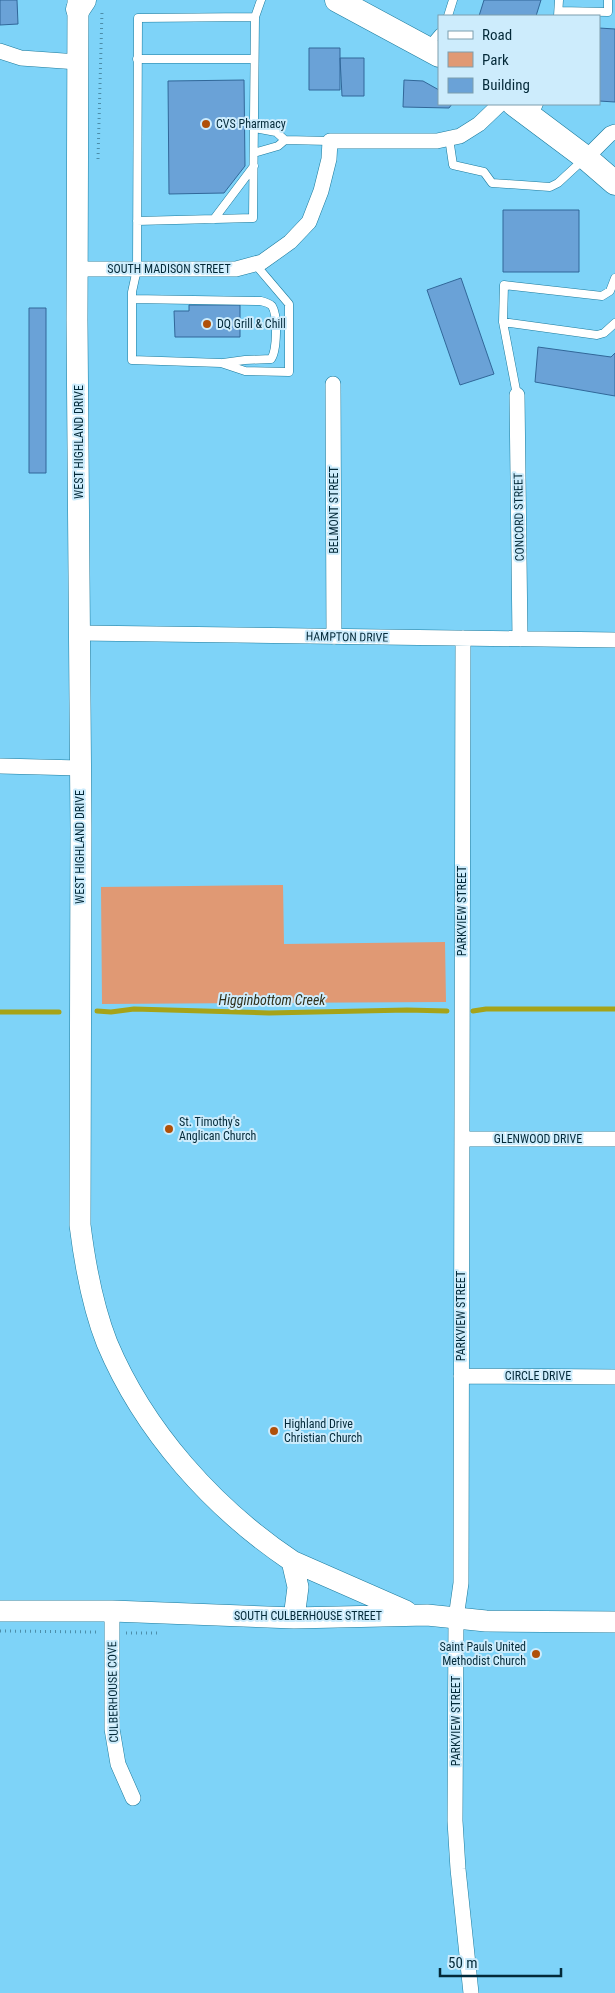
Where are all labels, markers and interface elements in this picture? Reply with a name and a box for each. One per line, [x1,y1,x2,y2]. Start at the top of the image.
legend [438,15,600,105]
text: Road [482,26,512,44]
text: Park [482,51,509,69]
text: Building [482,76,530,94]
place label: CVS Pharmacy [216,117,286,131]
marker: CVS Pharmacy [200,118,212,130]
street label: SOUTH MADISON STREET [107,262,231,276]
place label: DQ Grill & Chill [217,317,286,331]
marker: DQ Grill & Chill [201,318,213,330]
street label: WEST HIGHLAND DRIVE [72,385,86,499]
street label: BELMONT STREET [327,466,341,554]
street label: CONCORD STREET [511,473,527,561]
street label: HAMPTON DRIVE [306,629,388,645]
street label: WEST HIGHLAND DRIVE [73,790,87,904]
street label: PARKVIEW STREET [455,866,469,956]
water label: Higginbottom Creek [219,992,326,1008]
place label: St. Timothy's Anglican Church [179,1115,257,1143]
marker: St. Timothy's Anglican Church [163,1123,175,1135]
street label: GLENWOOD DRIVE [494,1132,582,1146]
street label: PARKVIEW STREET [454,1271,468,1361]
street label: CIRCLE DRIVE [505,1369,571,1383]
place label: Highland Drive Christian Church [284,1417,363,1445]
marker: Highland Drive Christian Church [268,1425,280,1437]
street label: SOUTH CULBERHOUSE STREET [234,1609,382,1623]
place label: Saint Pauls United Methodist Church [440,1640,526,1668]
street label: CULBERHOUSE COVE [105,1641,121,1743]
marker: Saint Pauls United Methodist Church [530,1648,542,1660]
street label: PARKVIEW STREET [449,1676,463,1766]
scale bar [440,1946,561,1978]
text: 50 m [448,1954,478,1972]

